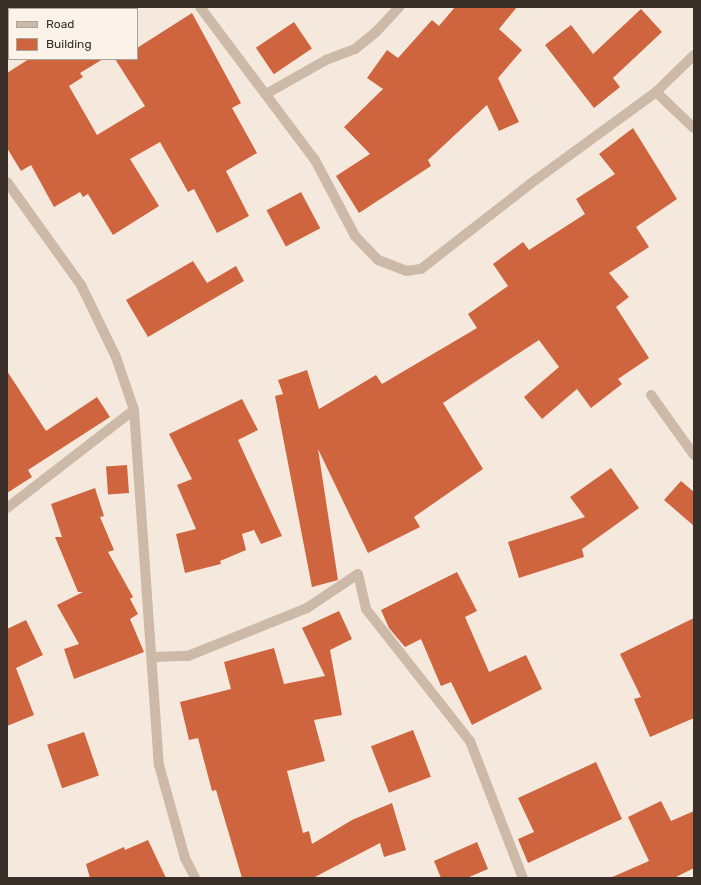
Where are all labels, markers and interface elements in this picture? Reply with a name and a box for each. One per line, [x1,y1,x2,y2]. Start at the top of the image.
legend [8,8,138,60]
text: Road [46,17,74,31]
text: Building [46,37,92,51]

